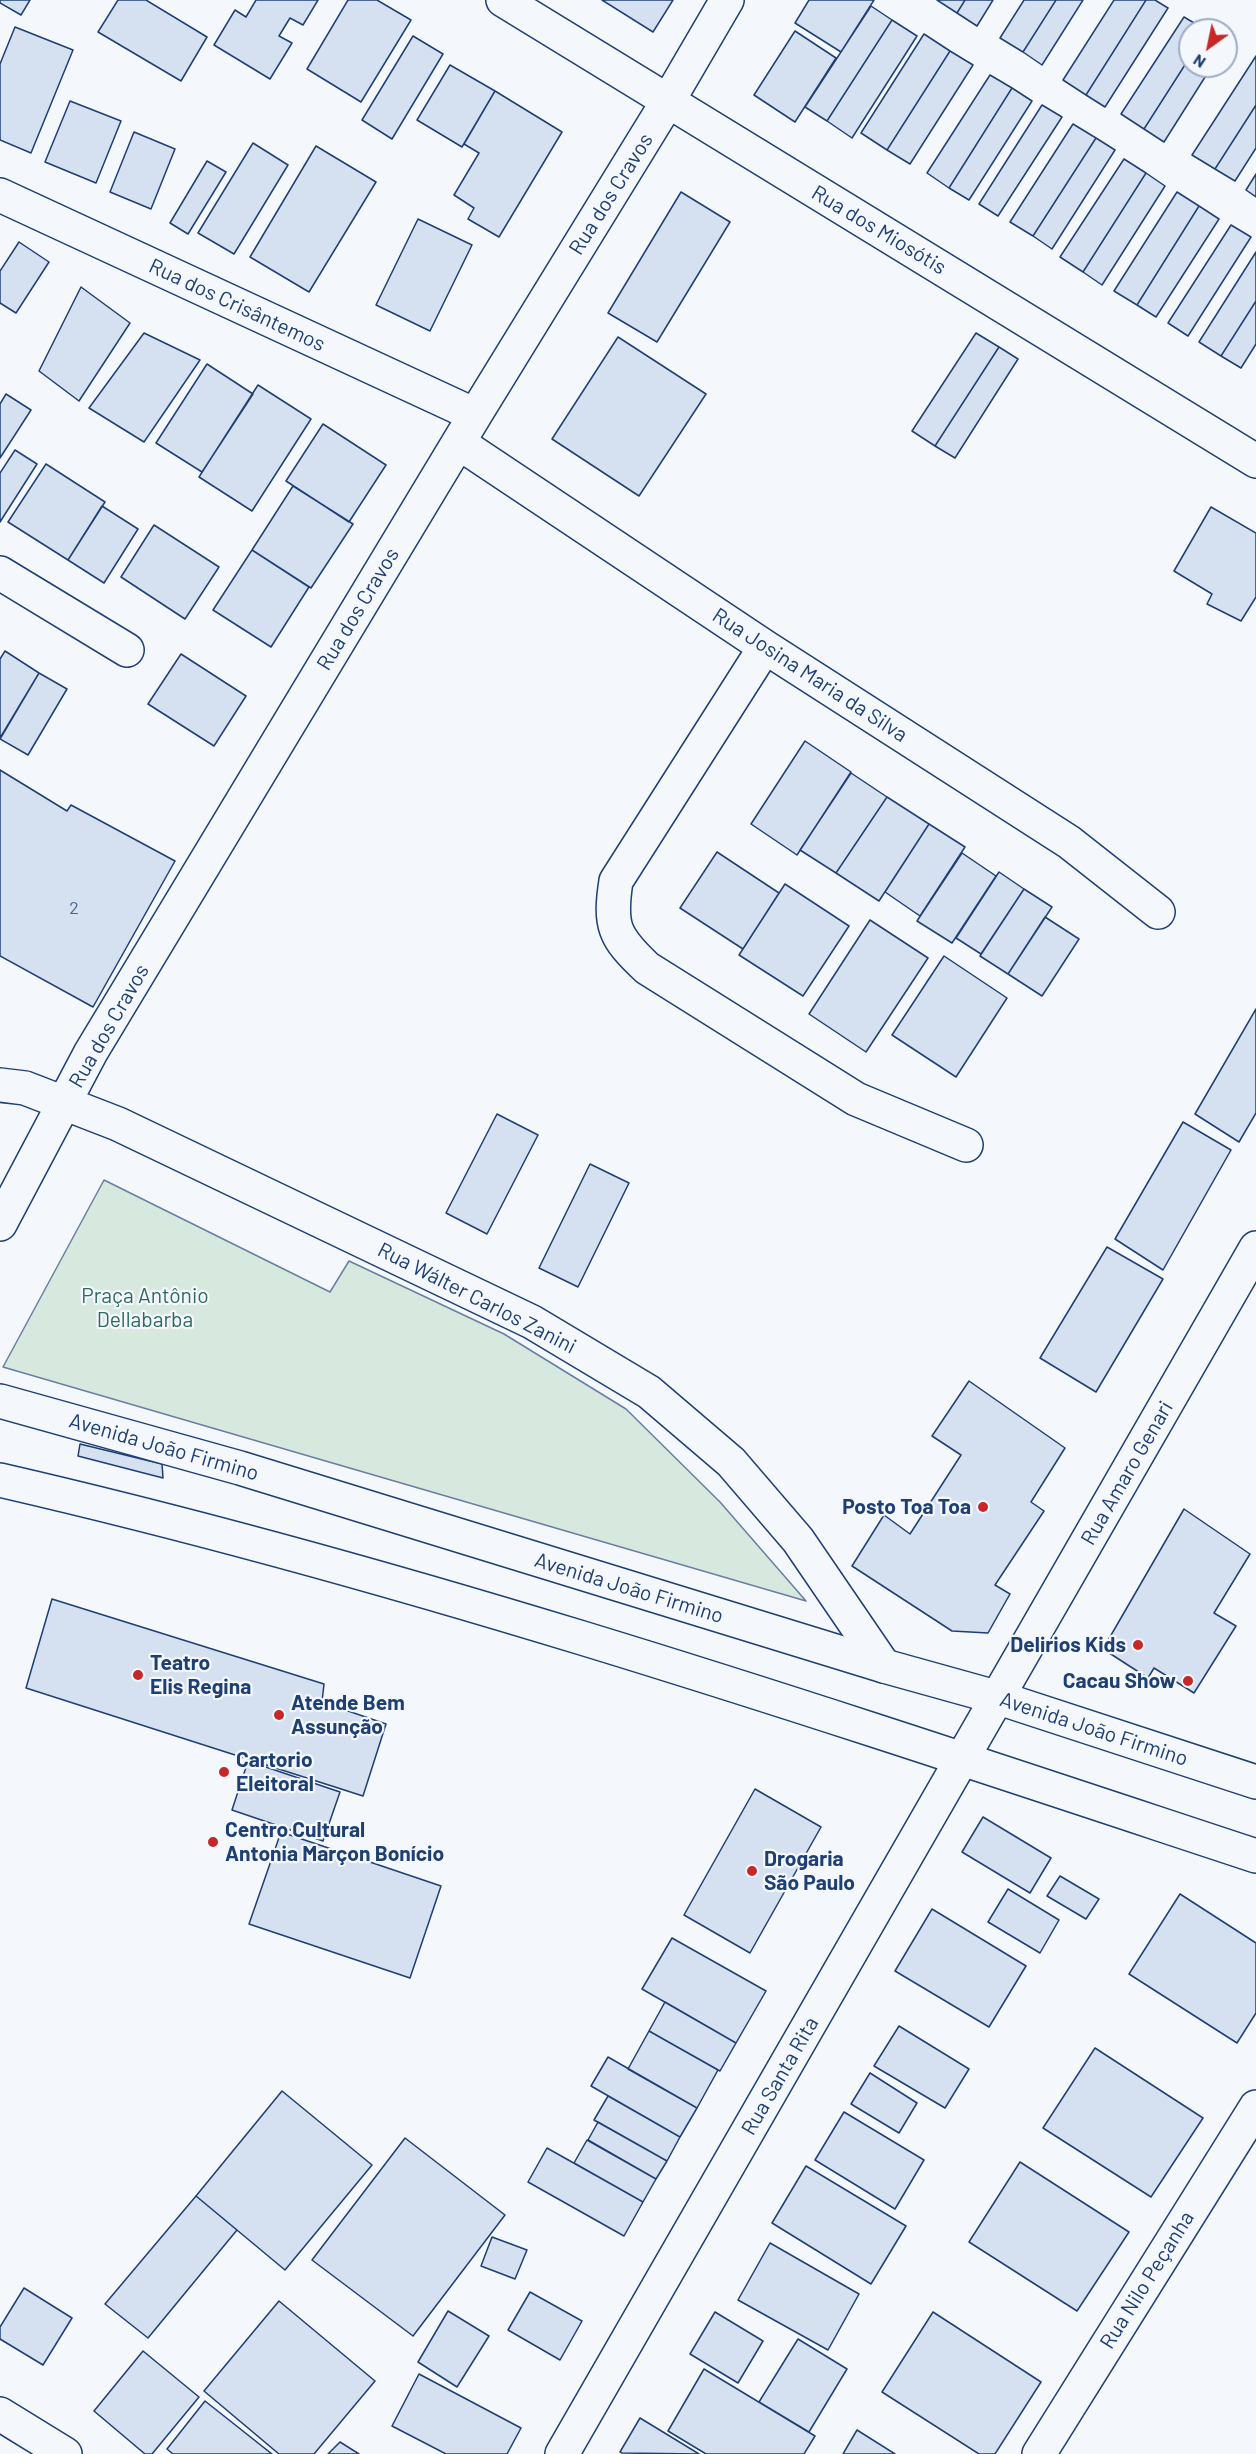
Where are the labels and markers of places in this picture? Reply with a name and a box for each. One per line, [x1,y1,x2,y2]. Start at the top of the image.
place label: Posto Toa Toa [842,1494,971,1520]
marker: Posto Toa Toa [976,1500,990,1514]
place label: Delirios Kids [1010,1632,1126,1658]
marker: Delirios Kids [1131,1638,1145,1652]
place label: Teatro Elis Regina [150,1650,251,1700]
marker: Teatro Elis Regina [131,1668,145,1682]
place label: Cacau Show [1063,1668,1176,1694]
marker: Cacau Show [1181,1674,1195,1688]
place label: Atende Bem Assunção [291,1690,405,1740]
marker: Atende Bem Assunção [272,1708,286,1722]
place label: Cartorio Eleitoral [236,1747,314,1797]
marker: Cartorio Eleitoral [217,1765,231,1779]
place label: Centro Cultural Antonia Marçon Bonício [225,1817,444,1867]
marker: Centro Cultural Antonia Marçon Bonício [206,1835,220,1849]
place label: Drogaria São Paulo [764,1846,855,1896]
marker: Drogaria São Paulo [745,1864,759,1878]

